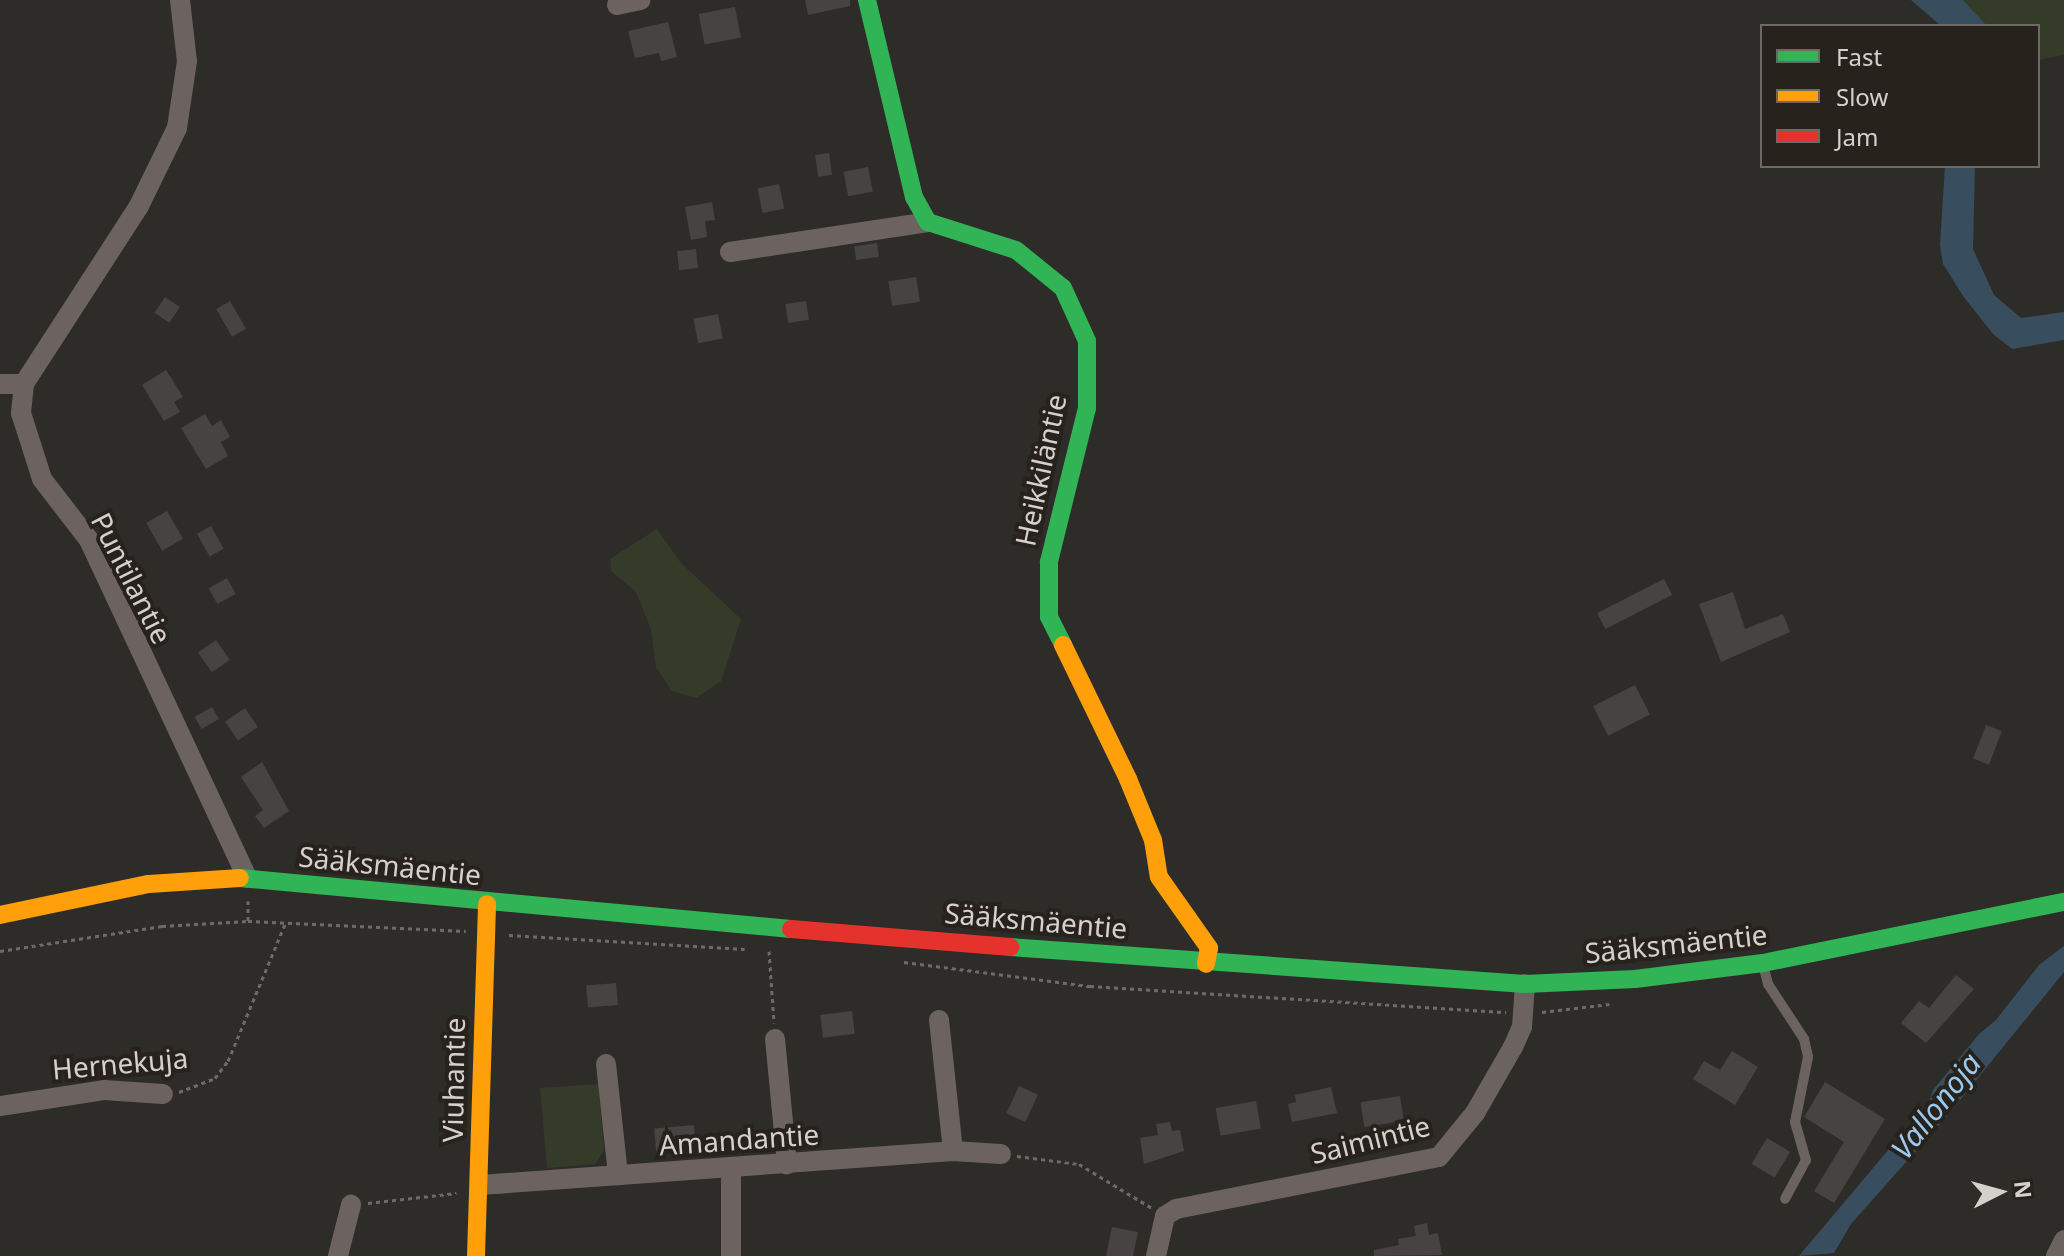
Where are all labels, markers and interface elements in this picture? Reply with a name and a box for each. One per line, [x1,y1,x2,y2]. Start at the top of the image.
legend [1760,24,2040,168]
text: Fast [1836,40,1882,73]
text: Slow [1836,80,1888,113]
text: Jam [1836,120,1878,153]
street label: Heikkiläntie [1008,391,1072,549]
street label: Puntilantie [85,507,179,649]
street label: Sääksmäentie [297,839,483,891]
street label: Sääksmäentie [943,895,1129,945]
street label: Sääksmäentie [1583,917,1769,969]
street label: Viuhantie [435,1017,471,1143]
street label: Hernekuja [51,1040,189,1086]
water label: Vallonoja [1884,1046,1988,1166]
street label: Saimintie [1307,1108,1433,1170]
street label: Amandantie [658,1117,820,1161]
north arrow [1960,1152,2040,1232]
text: N [2008,1179,2040,1200]

